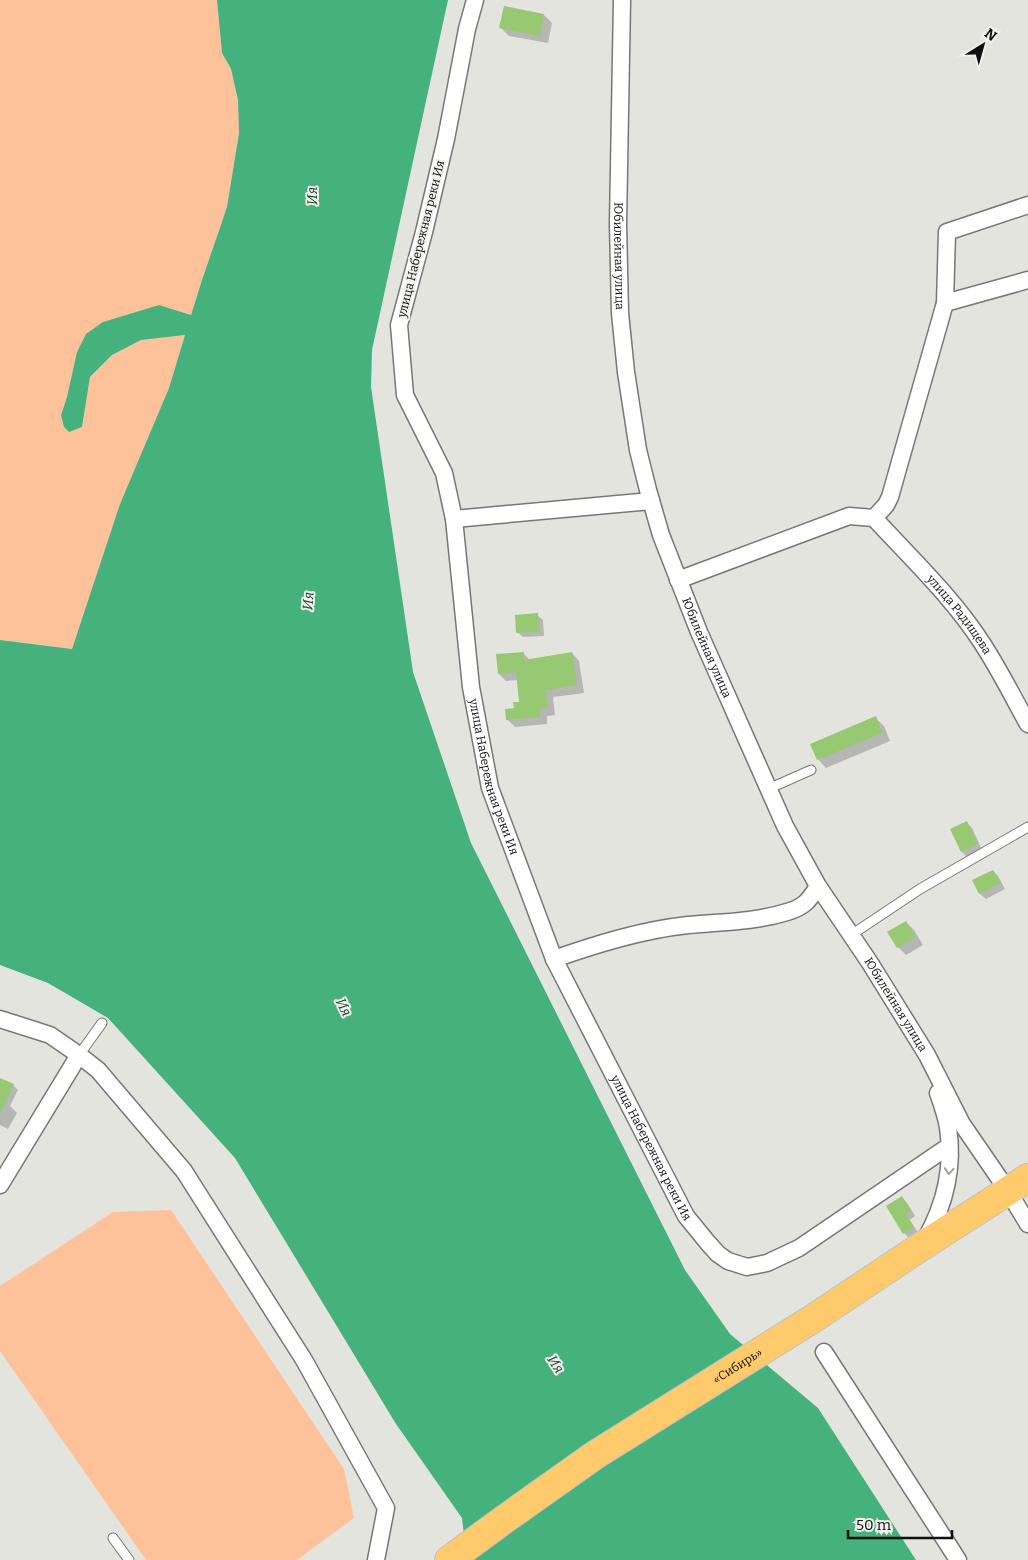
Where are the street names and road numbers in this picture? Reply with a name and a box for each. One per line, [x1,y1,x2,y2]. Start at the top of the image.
street label: улица Набережная реки Ия [394,159,447,320]
street label: Юбилейная улица [611,202,627,310]
street label: улица Радищева [923,571,995,657]
street label: Юбилейная улица [679,596,735,700]
street label: улица Набережная реки Ия [466,696,521,857]
street label: Юбилейная улица [861,955,930,1054]
street label: улица Набережная реки Ия [607,1072,694,1224]
street label: «Сибирь» [710,1345,765,1387]

